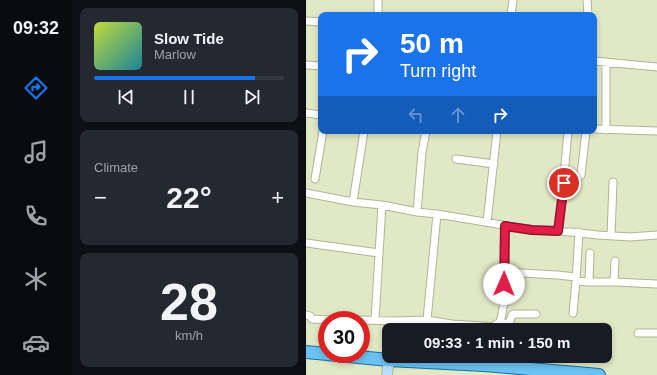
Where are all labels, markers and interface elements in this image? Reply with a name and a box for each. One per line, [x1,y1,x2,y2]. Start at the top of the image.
text: 09:32 [13,18,59,38]
icon: right [334,28,386,80]
text: 50 m [400,28,464,59]
text: Slow Tide [154,30,224,47]
text: Marlow [154,47,196,62]
text: Turn right [400,61,476,81]
icon: directions [22,74,50,102]
icon: previous [115,86,137,108]
icon: pause [178,86,200,108]
icon: next [241,86,263,108]
icon: left [405,104,427,126]
icon: ahead [447,104,469,126]
icon: right [489,104,511,126]
icon: music [22,138,50,166]
text: Climate [94,160,138,175]
pin [547,166,581,200]
icon: arrive [553,172,575,194]
text: 22° [166,181,212,214]
text: − [94,185,107,210]
text: + [271,185,284,210]
icon: phone [22,202,50,230]
position arrow [483,263,525,305]
icon: climate [22,265,50,293]
text: 28 [160,273,218,331]
speed limit sign: 30 [318,311,370,363]
text: km/h [175,328,203,343]
icon: car [22,329,50,357]
text: 09:33 · 1 min · 150 m [424,334,570,351]

